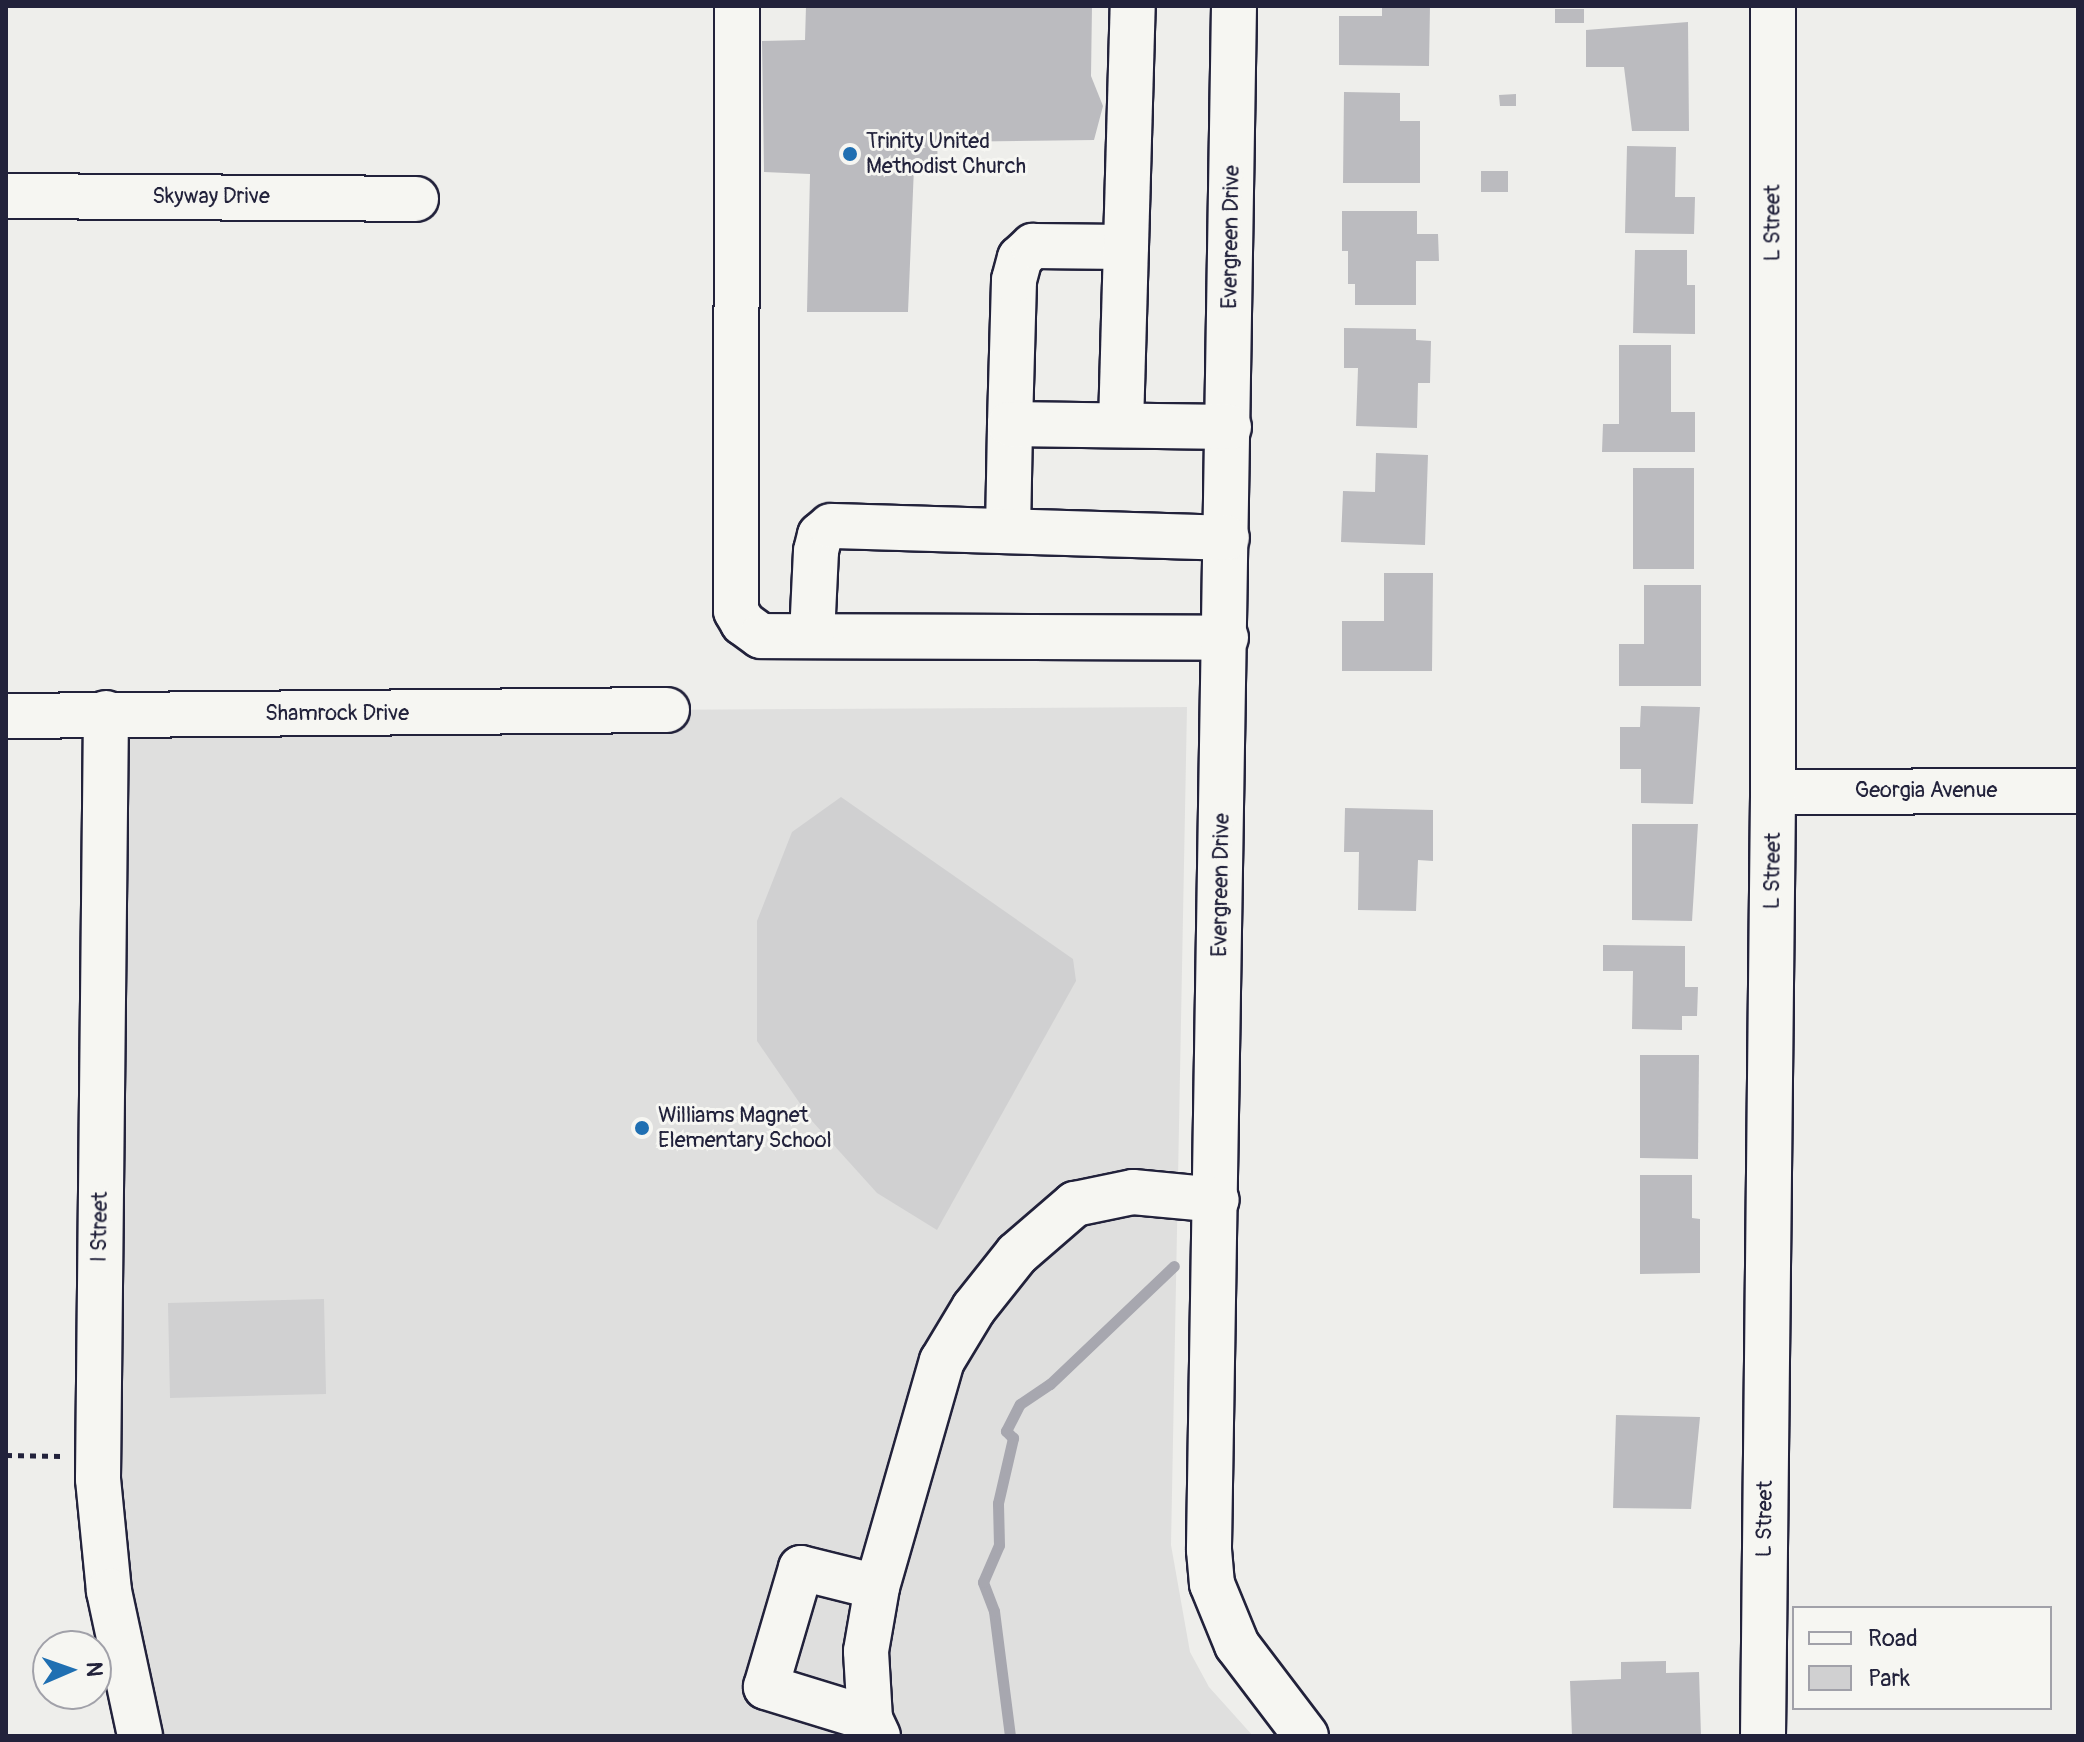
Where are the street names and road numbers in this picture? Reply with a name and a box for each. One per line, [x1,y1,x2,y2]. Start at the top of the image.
street label: Evergreen Drive [1217,165,1245,309]
street label: Skyway Drive [152,184,270,210]
street label: L Street [1760,185,1786,261]
street label: Shamrock Drive [265,701,409,727]
street label: Georgia Avenue [1855,778,1997,804]
street label: Evergreen Drive [1207,813,1235,957]
street label: L Street [1759,832,1787,910]
street label: I Street [86,1191,114,1263]
street label: L Street [1751,1480,1779,1558]

